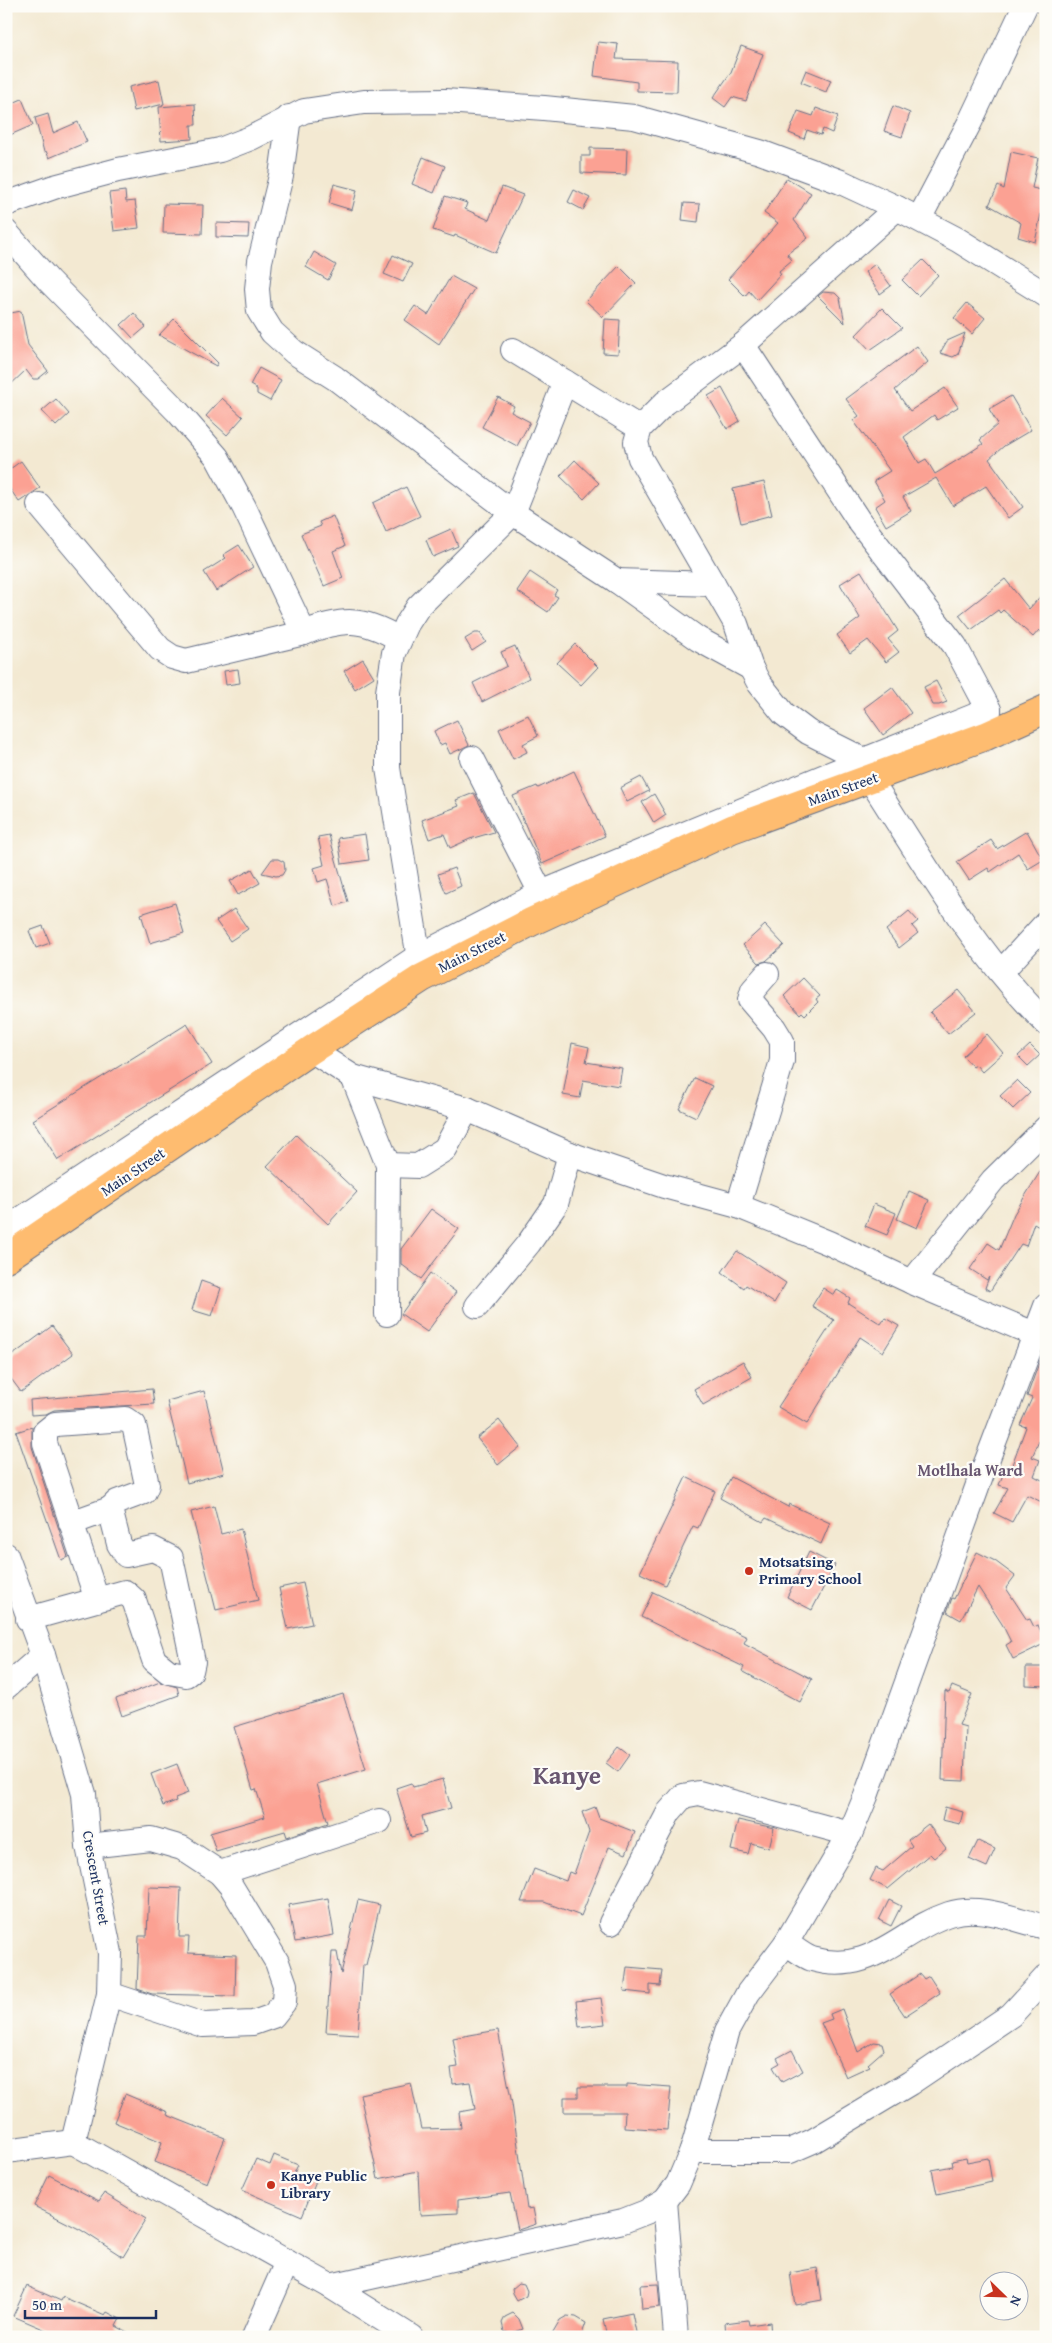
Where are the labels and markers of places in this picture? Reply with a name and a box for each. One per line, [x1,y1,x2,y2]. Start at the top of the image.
place label: Motsatsing Primary School [759,1551,862,1589]
marker: Motsatsing Primary School [743,1565,755,1577]
place label: Kanye Public Library [281,2165,367,2203]
marker: Kanye Public Library [265,2179,277,2191]

